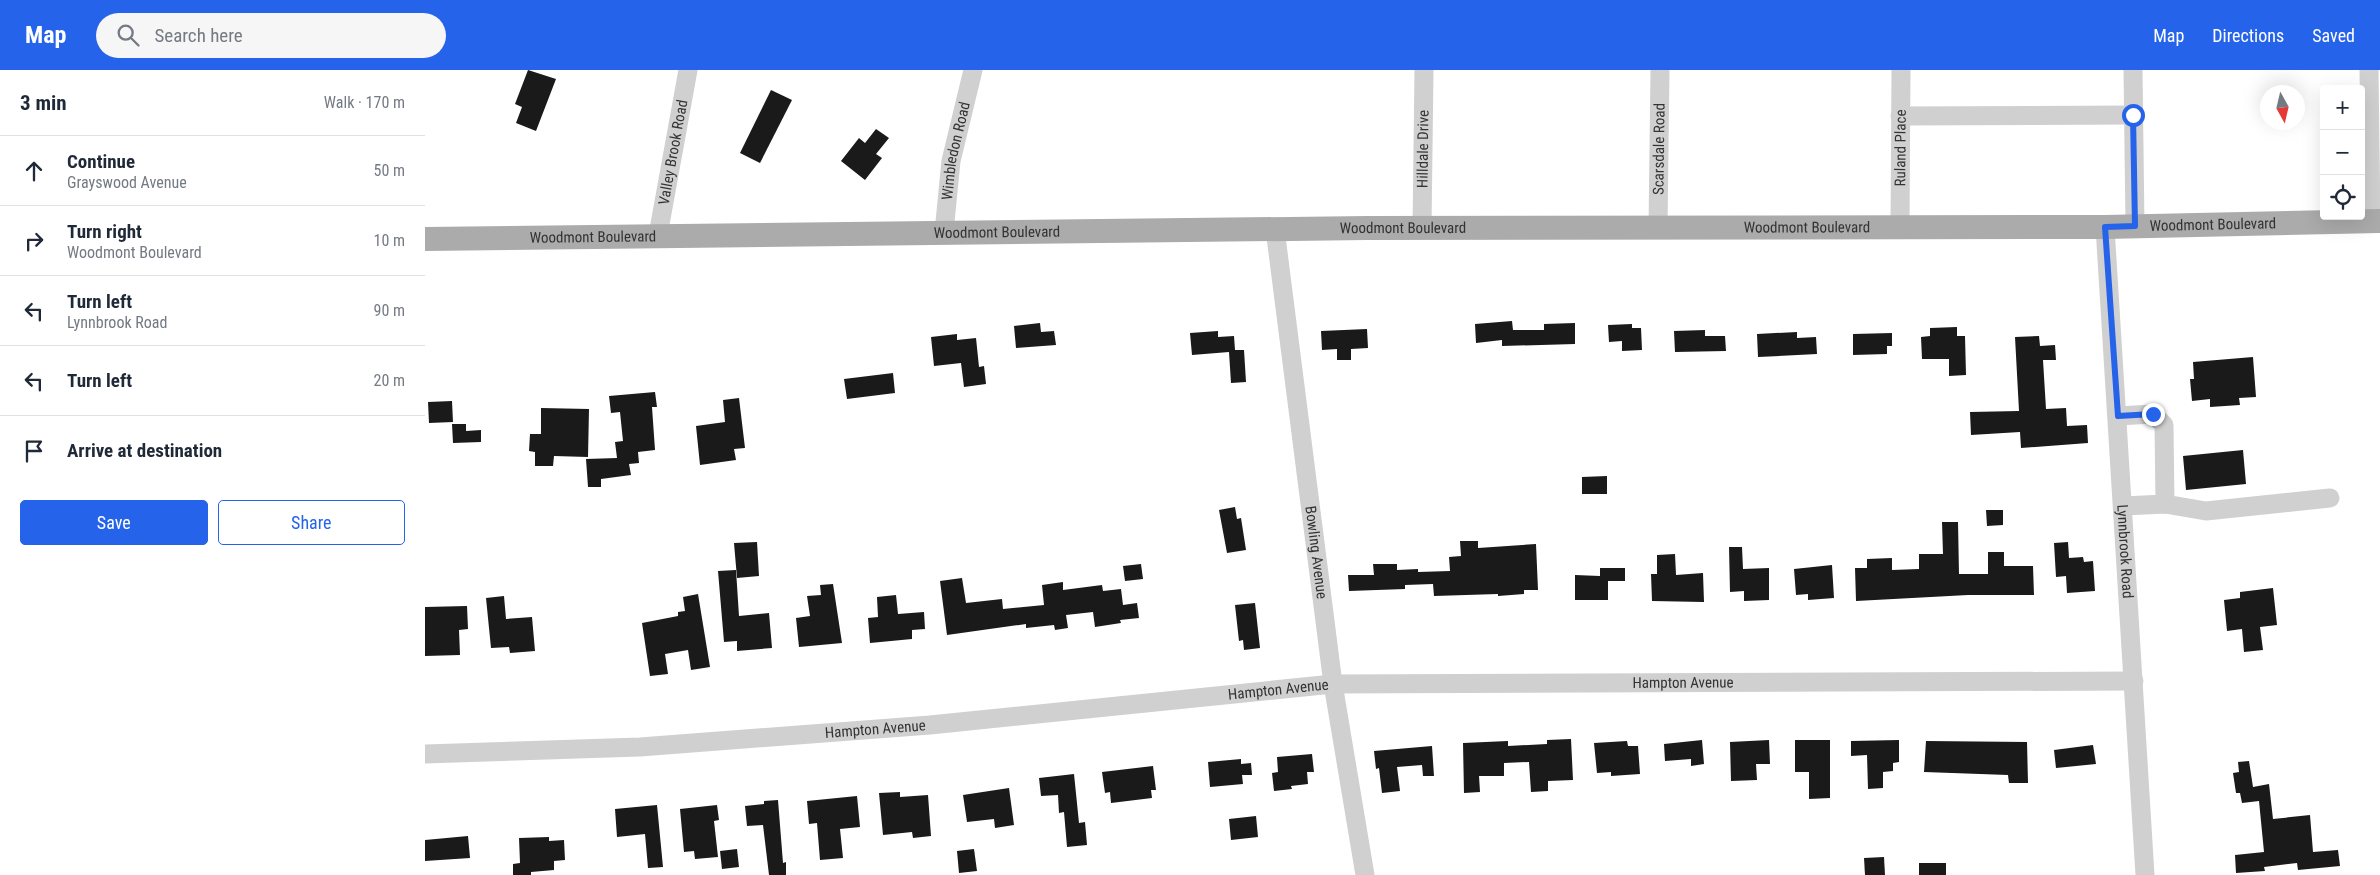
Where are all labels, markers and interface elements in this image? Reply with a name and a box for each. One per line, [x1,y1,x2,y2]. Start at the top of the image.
search box [96,13,446,58]
text: Map [25,21,66,49]
icon: search [114,21,142,49]
text: Search here [154,24,243,47]
text: Map [2153,25,2184,46]
text: Directions [2212,25,2284,46]
text: Saved [2312,25,2355,46]
north arrow [2260,85,2305,130]
map controls [2320,85,2365,220]
button: + [2320,85,2365,130]
text: 3 min [20,91,67,115]
text: Walk · 170 m [324,93,405,112]
street label: Valley Brook Road [655,98,691,207]
street label: Wimbledon Road [938,100,974,201]
street label: Scarsdale Road [1649,103,1669,195]
route start [2122,104,2145,127]
street label: Ruland Place [1891,109,1910,187]
street label: Hilldale Drive [1414,110,1432,188]
button: − [2320,130,2365,175]
text: Continue [67,150,135,173]
icon: ahead [20,157,48,185]
text: 50 m [373,161,405,180]
text: Grayswood Avenue [67,173,187,192]
button: locate [2320,175,2365,220]
street label: Woodmont Boulevard [2149,214,2276,235]
street label: Woodmont Boulevard [1744,218,1870,236]
street label: Woodmont Boulevard [1340,219,1466,237]
text: Turn right [67,220,142,243]
street label: Woodmont Boulevard [934,223,1060,242]
icon: right [20,227,48,255]
street label: Woodmont Boulevard [530,227,656,247]
text: 10 m [373,231,405,250]
text: Woodmont Boulevard [67,243,202,262]
text: Turn left [67,290,132,313]
icon: left [20,297,48,325]
text: 90 m [373,301,405,320]
text: Lynnbrook Road [67,313,167,332]
icon: left [20,367,48,395]
text: Turn left [67,369,132,392]
text: 20 m [373,371,405,390]
route end [2142,403,2165,426]
icon: arrive [20,437,48,465]
text: Arrive at destination [67,439,222,462]
button: Save [20,500,208,545]
button: Share [218,500,405,545]
street label: Lynnbrook Road [2113,504,2137,599]
street label: Bowling Avenue [1301,505,1331,600]
street label: Hampton Avenue [1632,674,1733,692]
street label: Hampton Avenue [1227,676,1329,704]
street label: Hampton Avenue [824,716,926,742]

